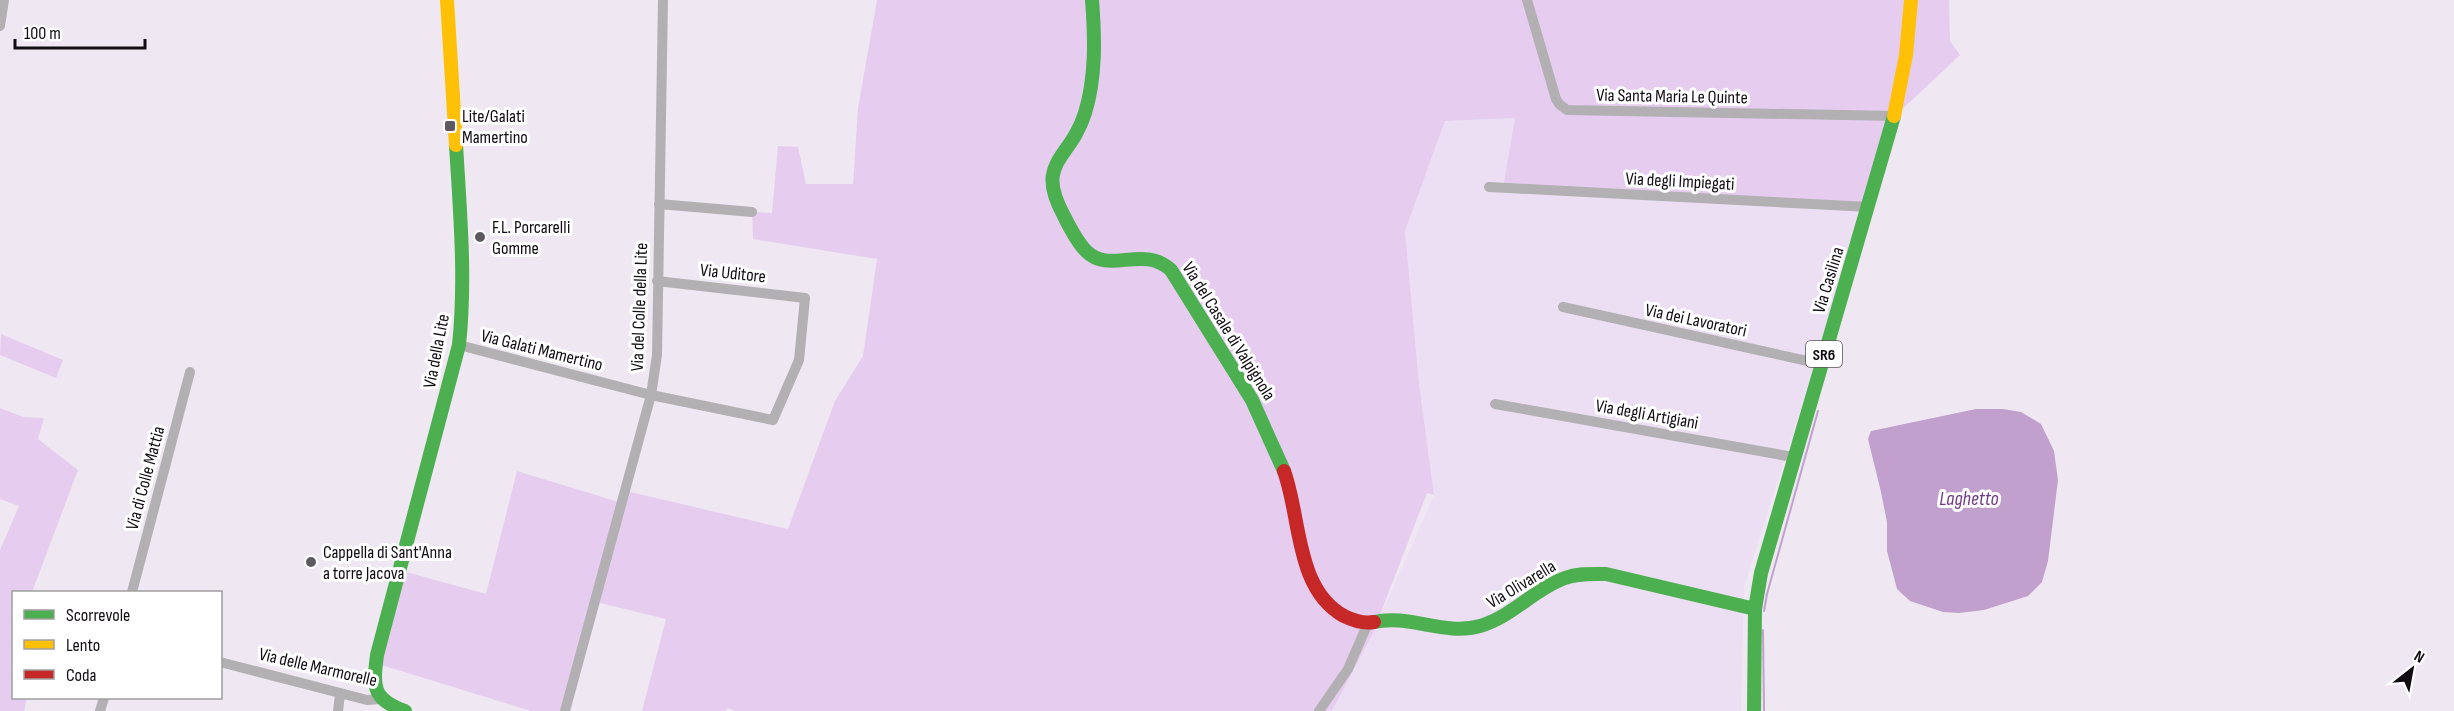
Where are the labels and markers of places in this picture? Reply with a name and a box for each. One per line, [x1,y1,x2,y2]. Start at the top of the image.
place label: Lite/Galati Mamertino [462,106,528,148]
marker: Lite/Galati Mamertino [443,119,457,133]
place label: F.L. Porcarelli Gomme [492,217,570,259]
marker: F.L. Porcarelli Gomme [473,230,487,244]
place label: Cappella di Sant'Anna a torre Jacova [323,542,452,584]
marker: Cappella di Sant'Anna a torre Jacova [304,555,318,569]

